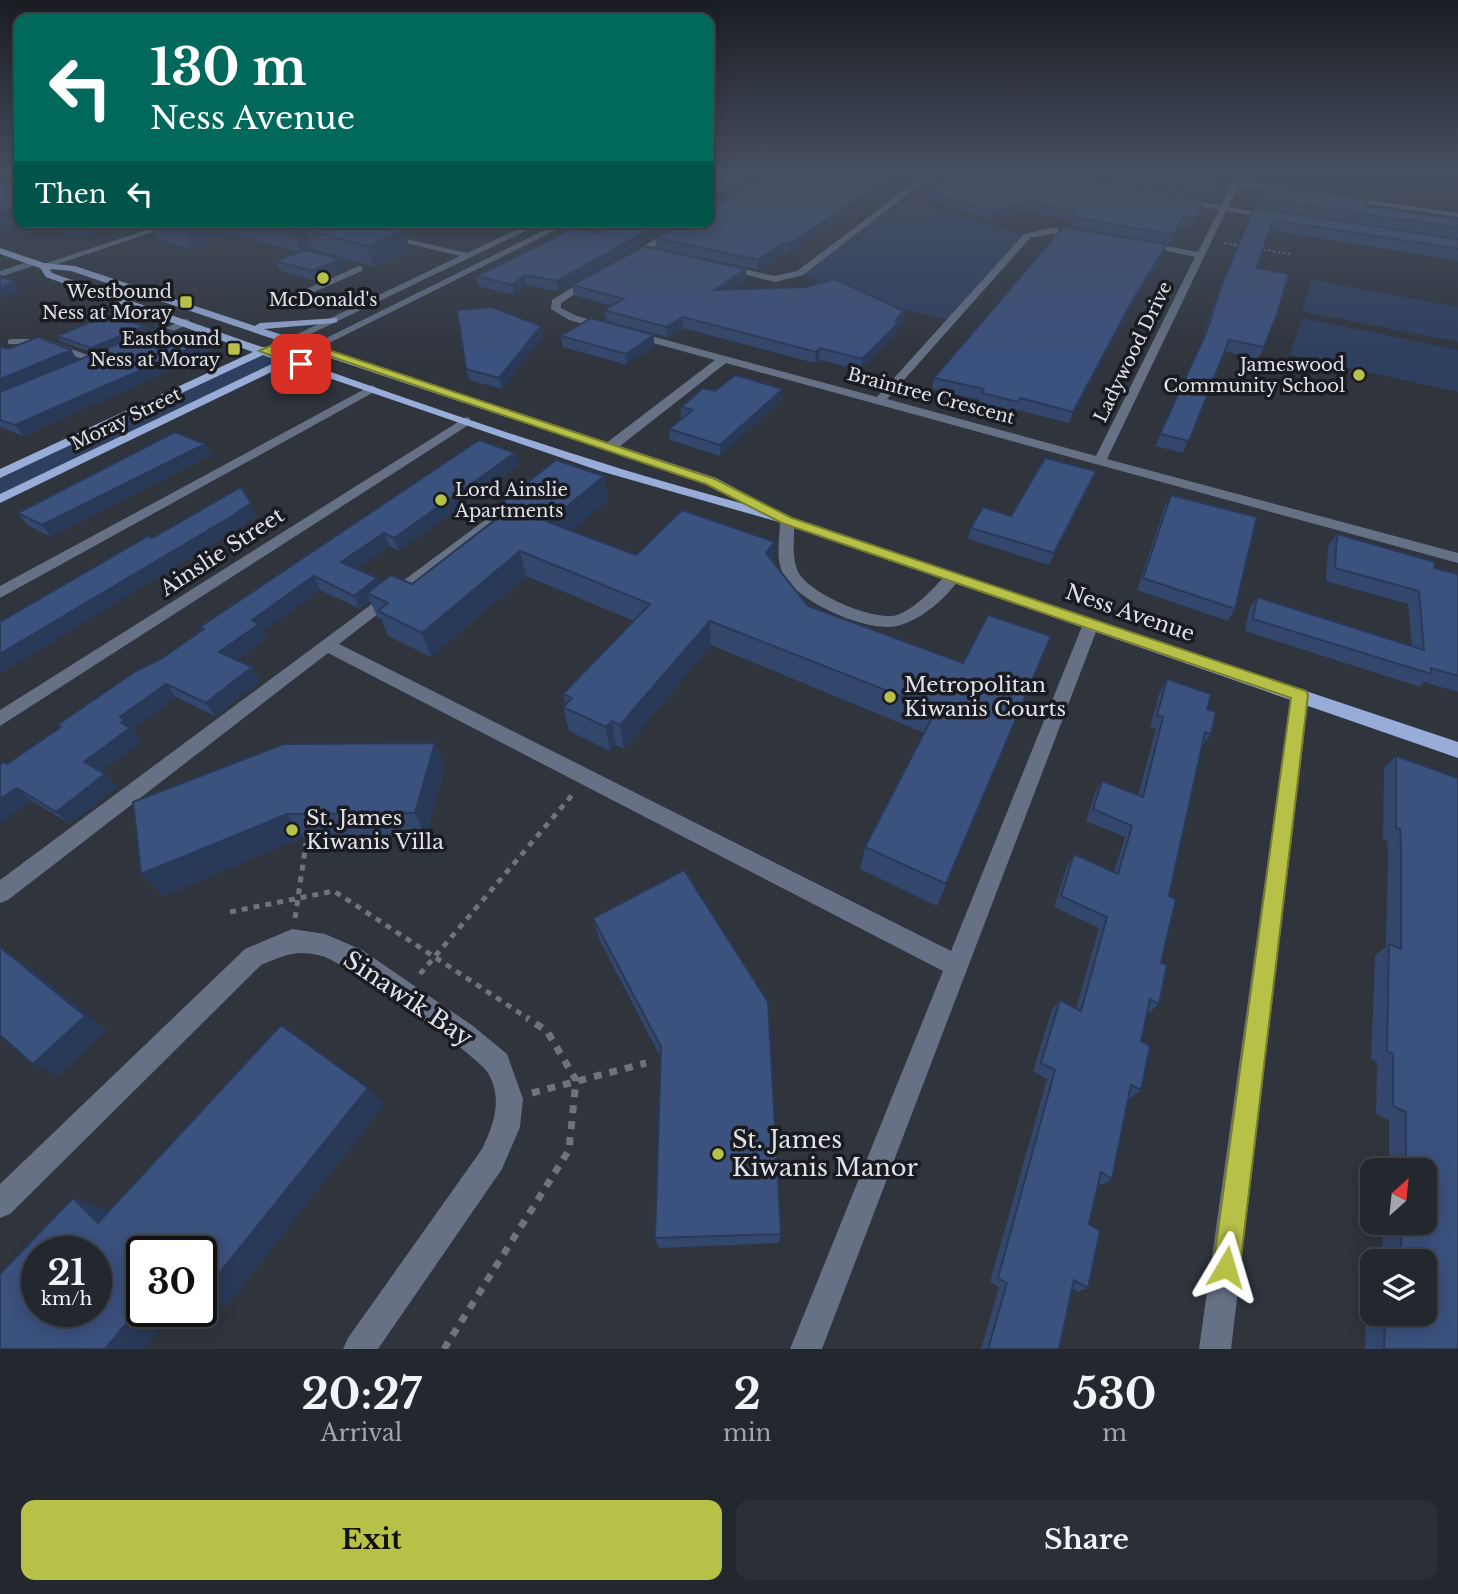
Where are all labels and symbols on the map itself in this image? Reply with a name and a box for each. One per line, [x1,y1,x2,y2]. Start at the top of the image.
marker: McDonald's [315,270,331,286]
street label: Ladywood Drive [1089,278,1177,426]
place label: Westbound Ness at Moray [42,281,172,324]
place label: McDonald's [269,289,377,311]
marker: Westbound Ness at Moray [178,294,194,310]
place label: Eastbound Ness at Moray [90,328,220,371]
pin [271,334,331,394]
marker: Eastbound Ness at Moray [226,341,242,357]
place label: Jameswood Community School [1164,354,1345,397]
street label: Braintree Crescent [845,363,1017,429]
marker: Jameswood Community School [1351,367,1367,383]
street label: Moray Street [68,383,185,455]
place label: Lord Ainslie Apartments [454,479,568,522]
marker: Lord Ainslie Apartments [433,492,449,508]
street label: Ainslie Street [154,502,289,602]
street label: Ness Avenue [1062,579,1198,647]
place label: Metropolitan Kiwanis Courts [904,672,1066,722]
marker: Metropolitan Kiwanis Courts [882,689,898,705]
place label: St. James Kiwanis Villa [306,805,444,855]
marker: St. James Kiwanis Villa [284,822,300,838]
street label: Sinawik Bay [338,945,479,1053]
place label: St. James Kiwanis Manor [732,1125,918,1182]
marker: St. James Kiwanis Manor [710,1146,726,1162]
north arrow [1360,1158,1437,1236]
position arrow [1189,1230,1263,1304]
speed limit sign: 30 [126,1236,217,1327]

